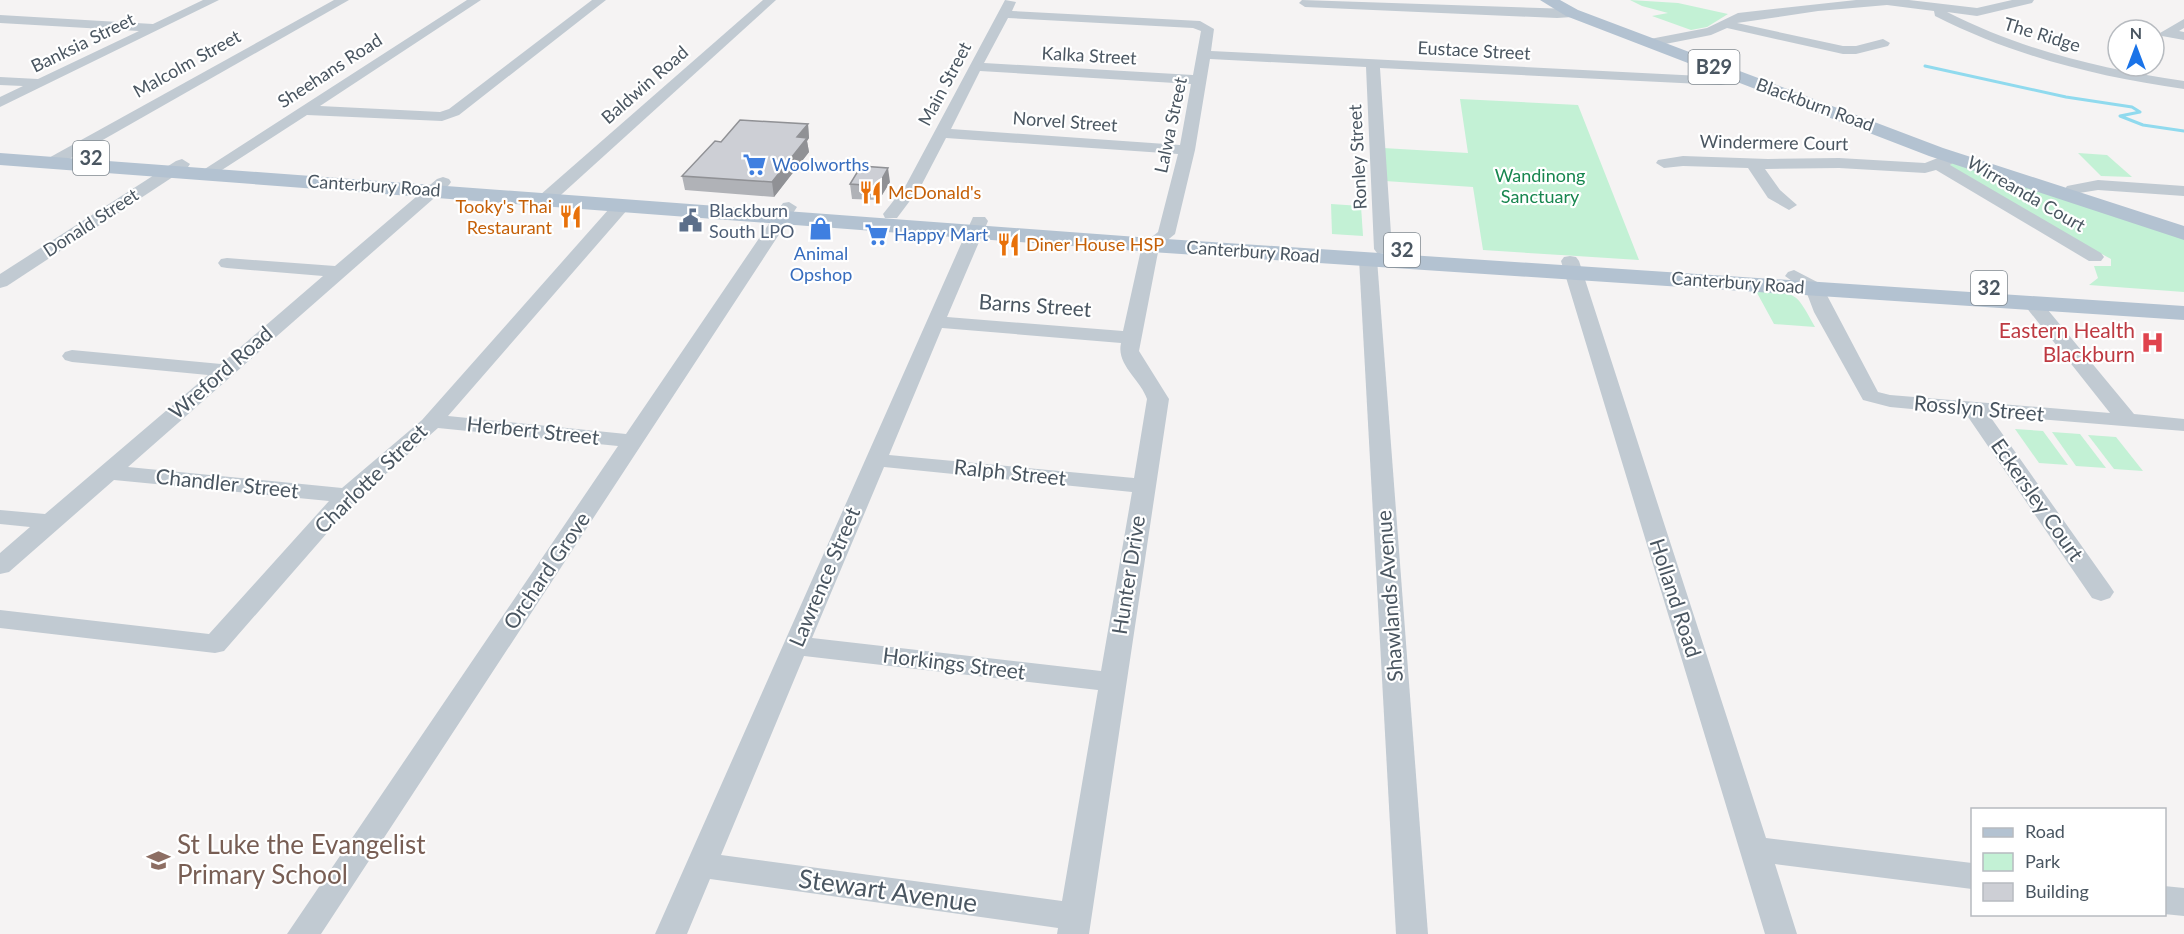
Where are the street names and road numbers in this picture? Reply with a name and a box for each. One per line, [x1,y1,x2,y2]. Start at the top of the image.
street label: Banksia Street [27,7,139,77]
street label: The Ridge [2001,12,2083,56]
street label: Malcolm Street [129,24,245,102]
street label: Sheehans Road [273,28,386,112]
street label: Eustace Street [1417,36,1532,64]
street label: Main Street [913,37,976,129]
street label: Baldwin Road [596,41,692,128]
street label: Kalka Street [1041,42,1138,69]
road number: B29 [1688,50,1740,84]
street label: Blackburn Road [1753,73,1877,136]
street label: Lalwa Street [1149,74,1191,175]
street label: Ronley Street [1343,103,1371,210]
street label: Norvel Street [1012,106,1119,136]
street label: Windermere Court [1699,130,1849,154]
road number: 32 [73,141,109,175]
street label: Wirreanda Court [1963,150,2090,236]
street label: Canterbury Road [307,169,441,201]
street label: Donald Street [39,183,143,261]
road number: 32 [1384,233,1420,267]
street label: Canterbury Road [1186,235,1320,267]
street label: Canterbury Road [1671,266,1805,298]
road number: 32 [1971,271,2007,305]
street label: Barns Street [978,288,1093,321]
street label: Wreford Road [163,320,277,424]
street label: Rosslyn Street [1913,389,2046,426]
street label: Herbert Street [466,410,601,449]
street label: Charlotte Street [309,418,432,538]
street label: Eckersley Court [1987,433,2090,565]
street label: Ralph Street [953,453,1068,490]
street label: Chandler Street [154,463,300,502]
street label: Lawrence Street [783,502,864,650]
street label: Orchard Grove [497,507,594,634]
street label: Shawlands Avenue [1370,509,1407,683]
street label: Hunter Drive [1106,513,1149,636]
street label: Holland Road [1645,535,1707,660]
street label: Horkings Street [882,641,1027,684]
street label: Stewart Avenue [797,862,980,918]

